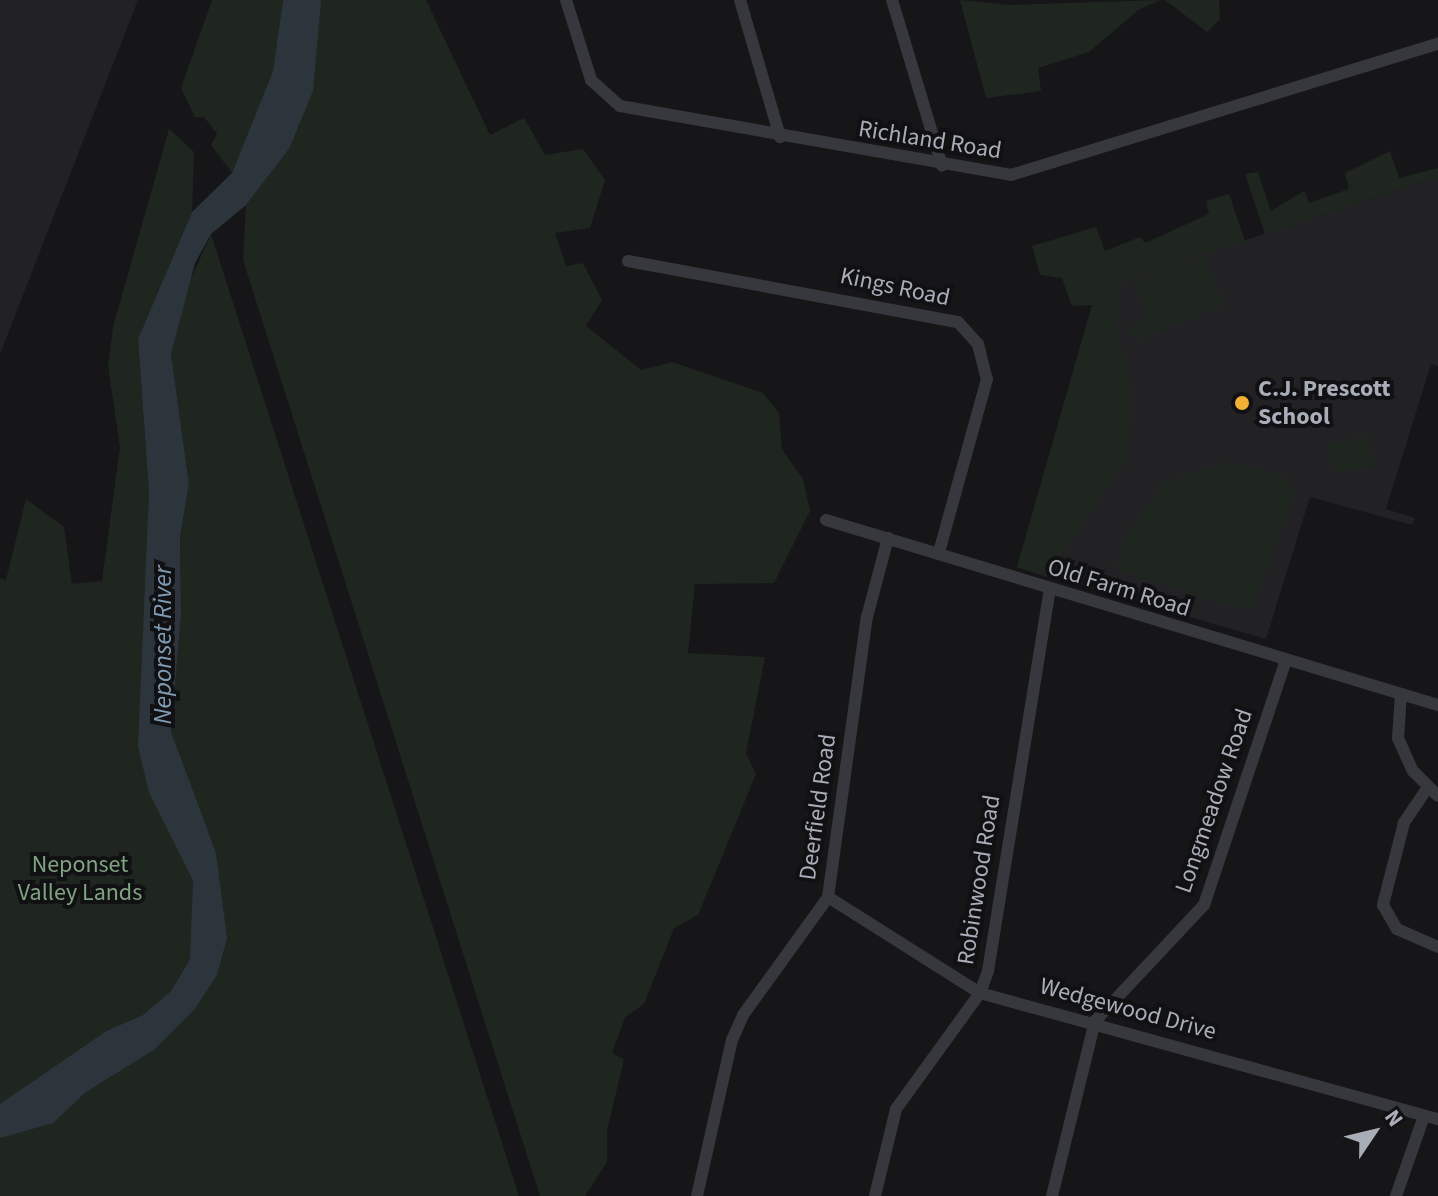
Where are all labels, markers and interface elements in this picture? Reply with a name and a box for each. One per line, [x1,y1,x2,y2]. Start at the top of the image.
street label: Richland Road [856,114,1004,166]
street label: Kings Road [838,261,952,313]
place label: C.J. Prescott School [1258,375,1391,431]
marker: C.J. Prescott School [1233,394,1251,412]
street label: Old Farm Road [1044,553,1194,623]
water label: Neponset River [147,565,179,725]
street label: Longmeadow Road [1169,705,1259,897]
street label: Deerfield Road [793,732,843,882]
street label: Robinwood Road [951,793,1007,967]
park label: Neponset Valley Lands [18,851,142,907]
street label: Wedgewood Drive [1037,972,1219,1046]
north arrow [1334,1092,1414,1172]
text: N [1376,1103,1411,1133]

